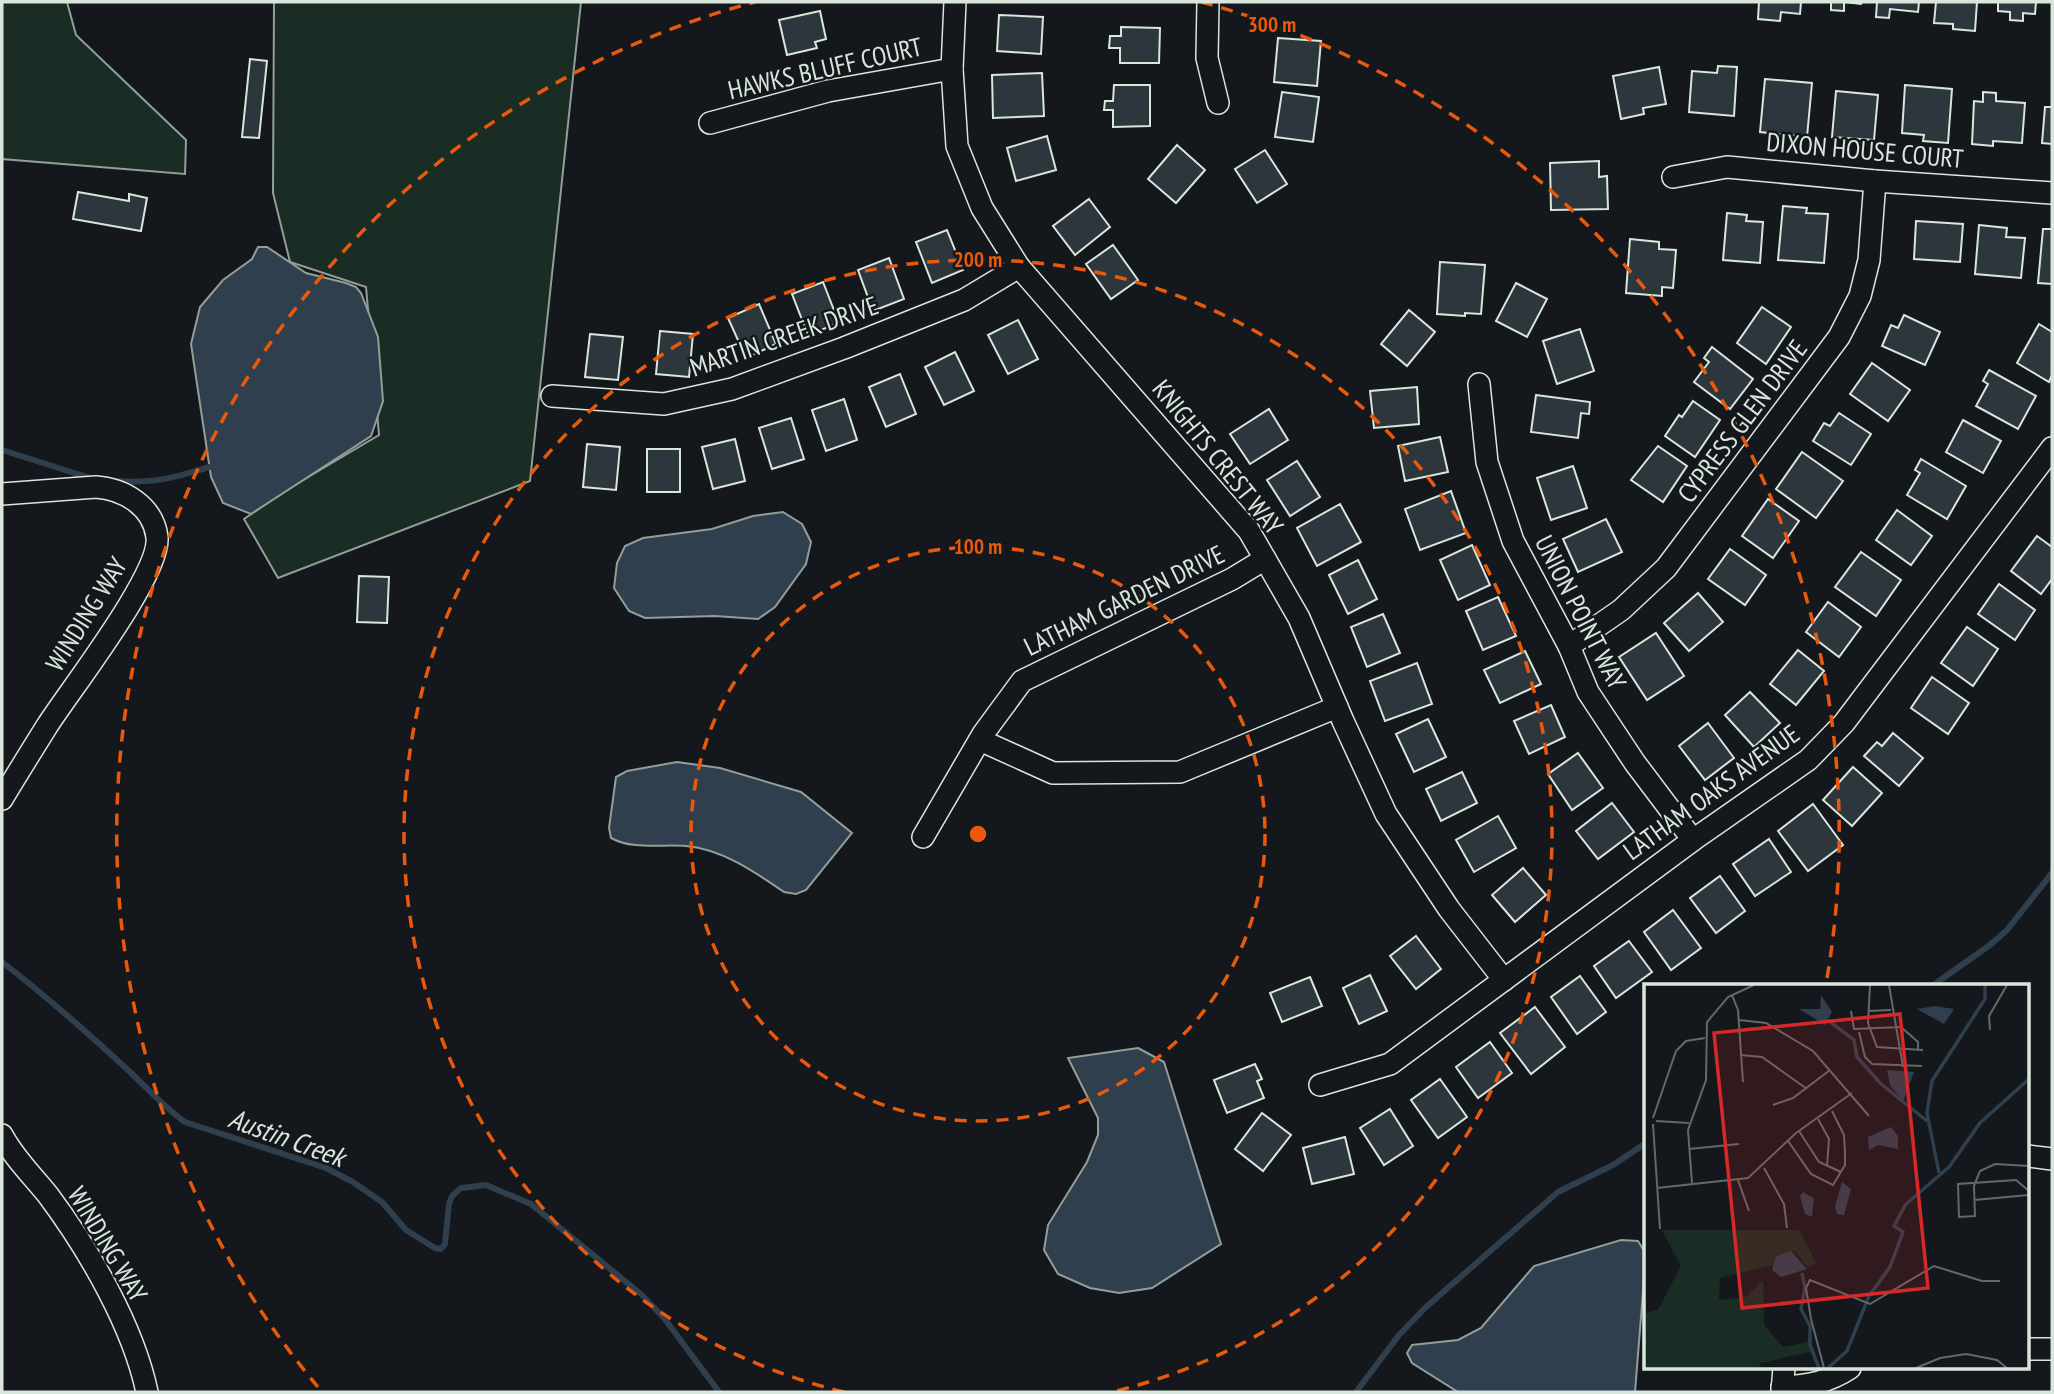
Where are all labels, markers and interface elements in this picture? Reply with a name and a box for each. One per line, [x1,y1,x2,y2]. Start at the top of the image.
text: 300 m [1248,11,1296,38]
street label: HAWKS BLUFF COURT [725,30,926,106]
street label: DIXON HOUSE COURT [1765,125,1965,175]
text: 200 m [954,246,1002,273]
street label: MARTIN CREEK DRIVE [685,288,883,384]
street label: CYPRESS GLEN DRIVE [1670,333,1814,509]
street label: KNIGHTS CREST WAY [1145,373,1291,541]
street label: UNION POINT WAY [1528,529,1634,695]
text: 100 m [954,533,1002,560]
street label: LATHAM GARDEN DRIVE [1018,537,1230,663]
street label: WINDING WAY [38,551,134,677]
street label: LATHAM OAKS AVENUE [1616,717,1806,867]
centre of rings [966,822,990,846]
inset map [1644,984,2030,1370]
water label: Austin Creek [224,1099,353,1176]
street label: WINDING WAY [61,1180,155,1308]

